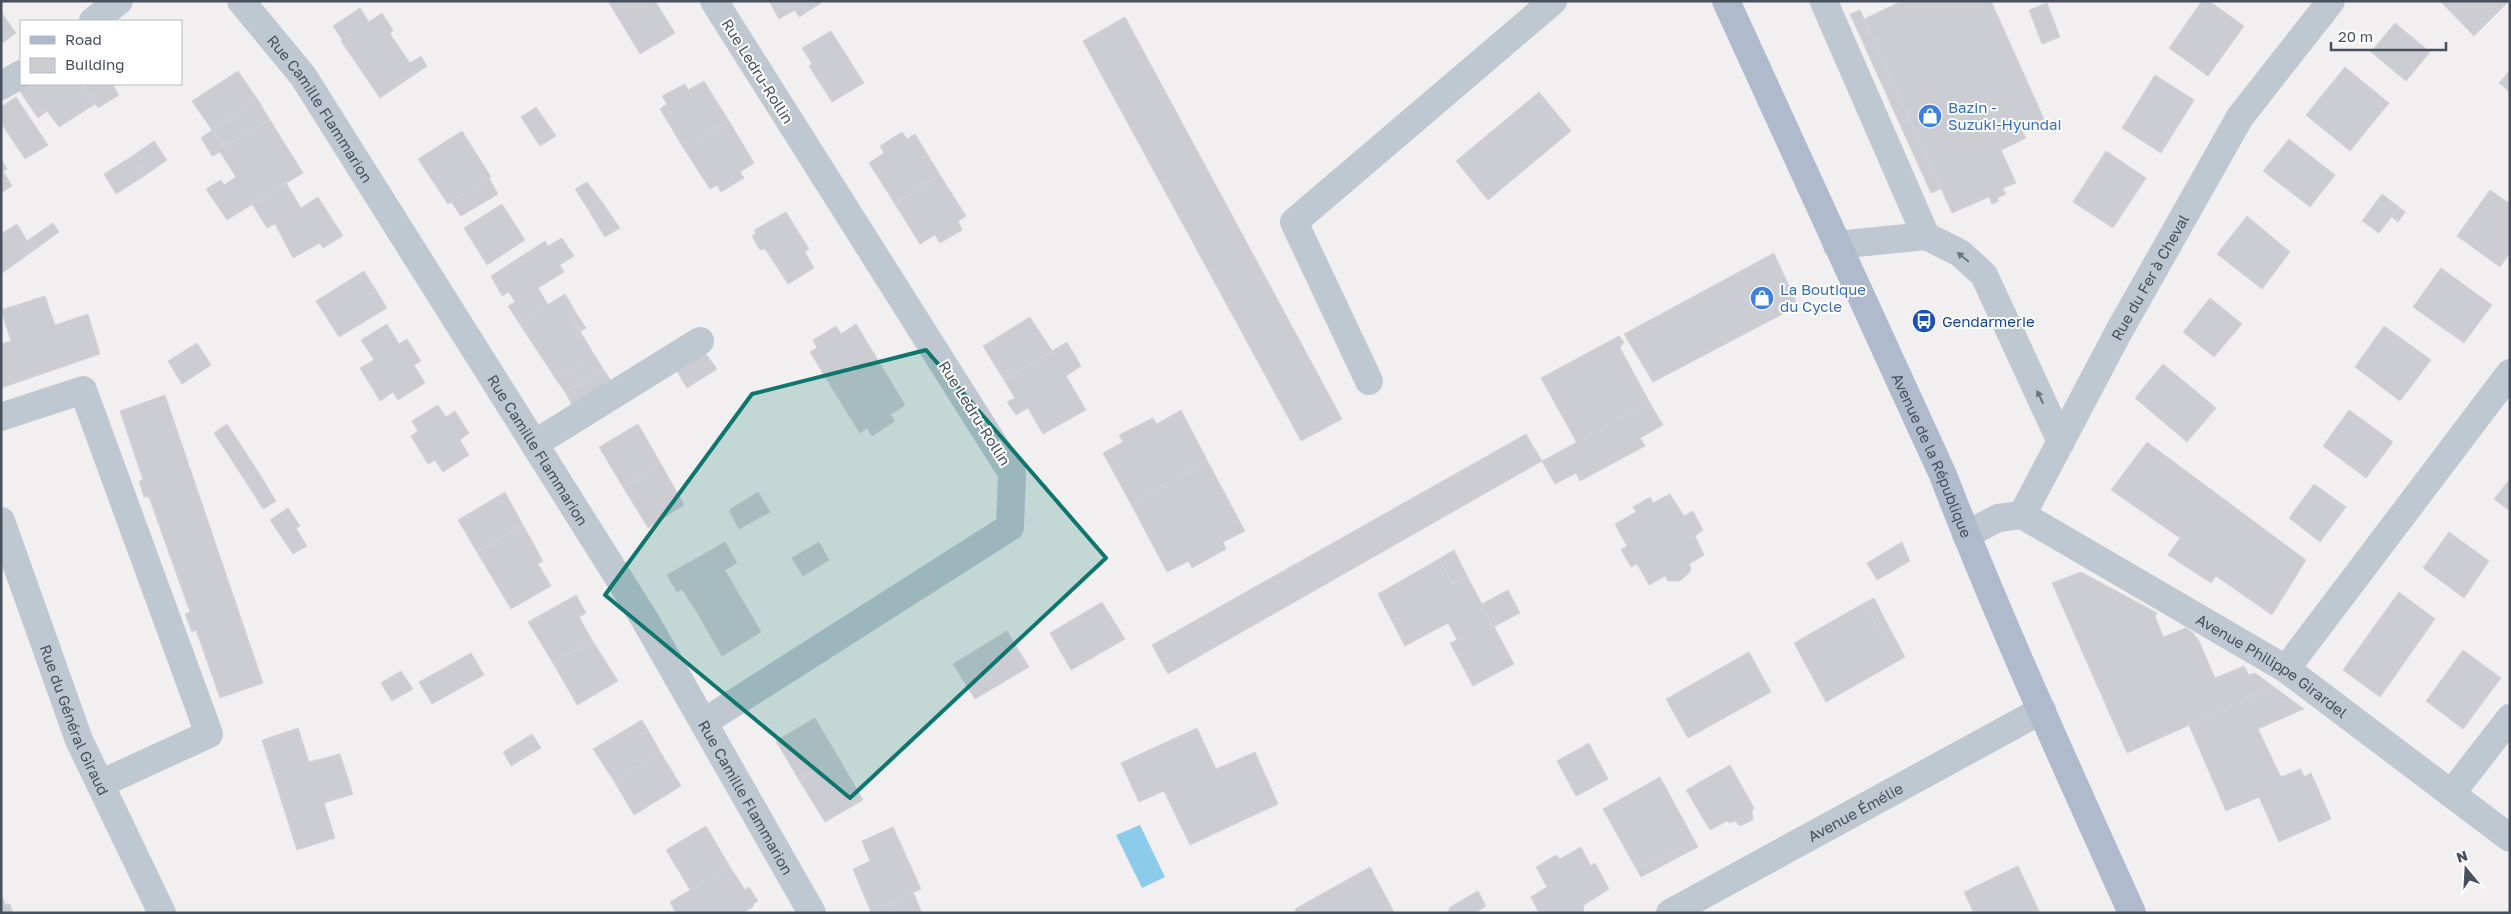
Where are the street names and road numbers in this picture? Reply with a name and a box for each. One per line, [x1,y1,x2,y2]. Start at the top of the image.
street label: Rue Ledru-Rollin [718,15,798,127]
street label: Rue Camille Flammarion [264,31,377,186]
street label: Rue du Fer à Cheval [2107,211,2192,343]
street label: Rue Ledru-Rollin [935,357,1015,469]
street label: Avenue de la République [1889,370,1976,541]
street label: Rue Camille Flammarion [484,371,592,529]
street label: Avenue Philippe Girardel [2193,610,2351,721]
street label: Rue du Général Giraud [37,642,113,798]
street label: Rue Camille Flammarion [695,717,797,878]
street label: Avenue Émélie [1805,779,1906,845]

